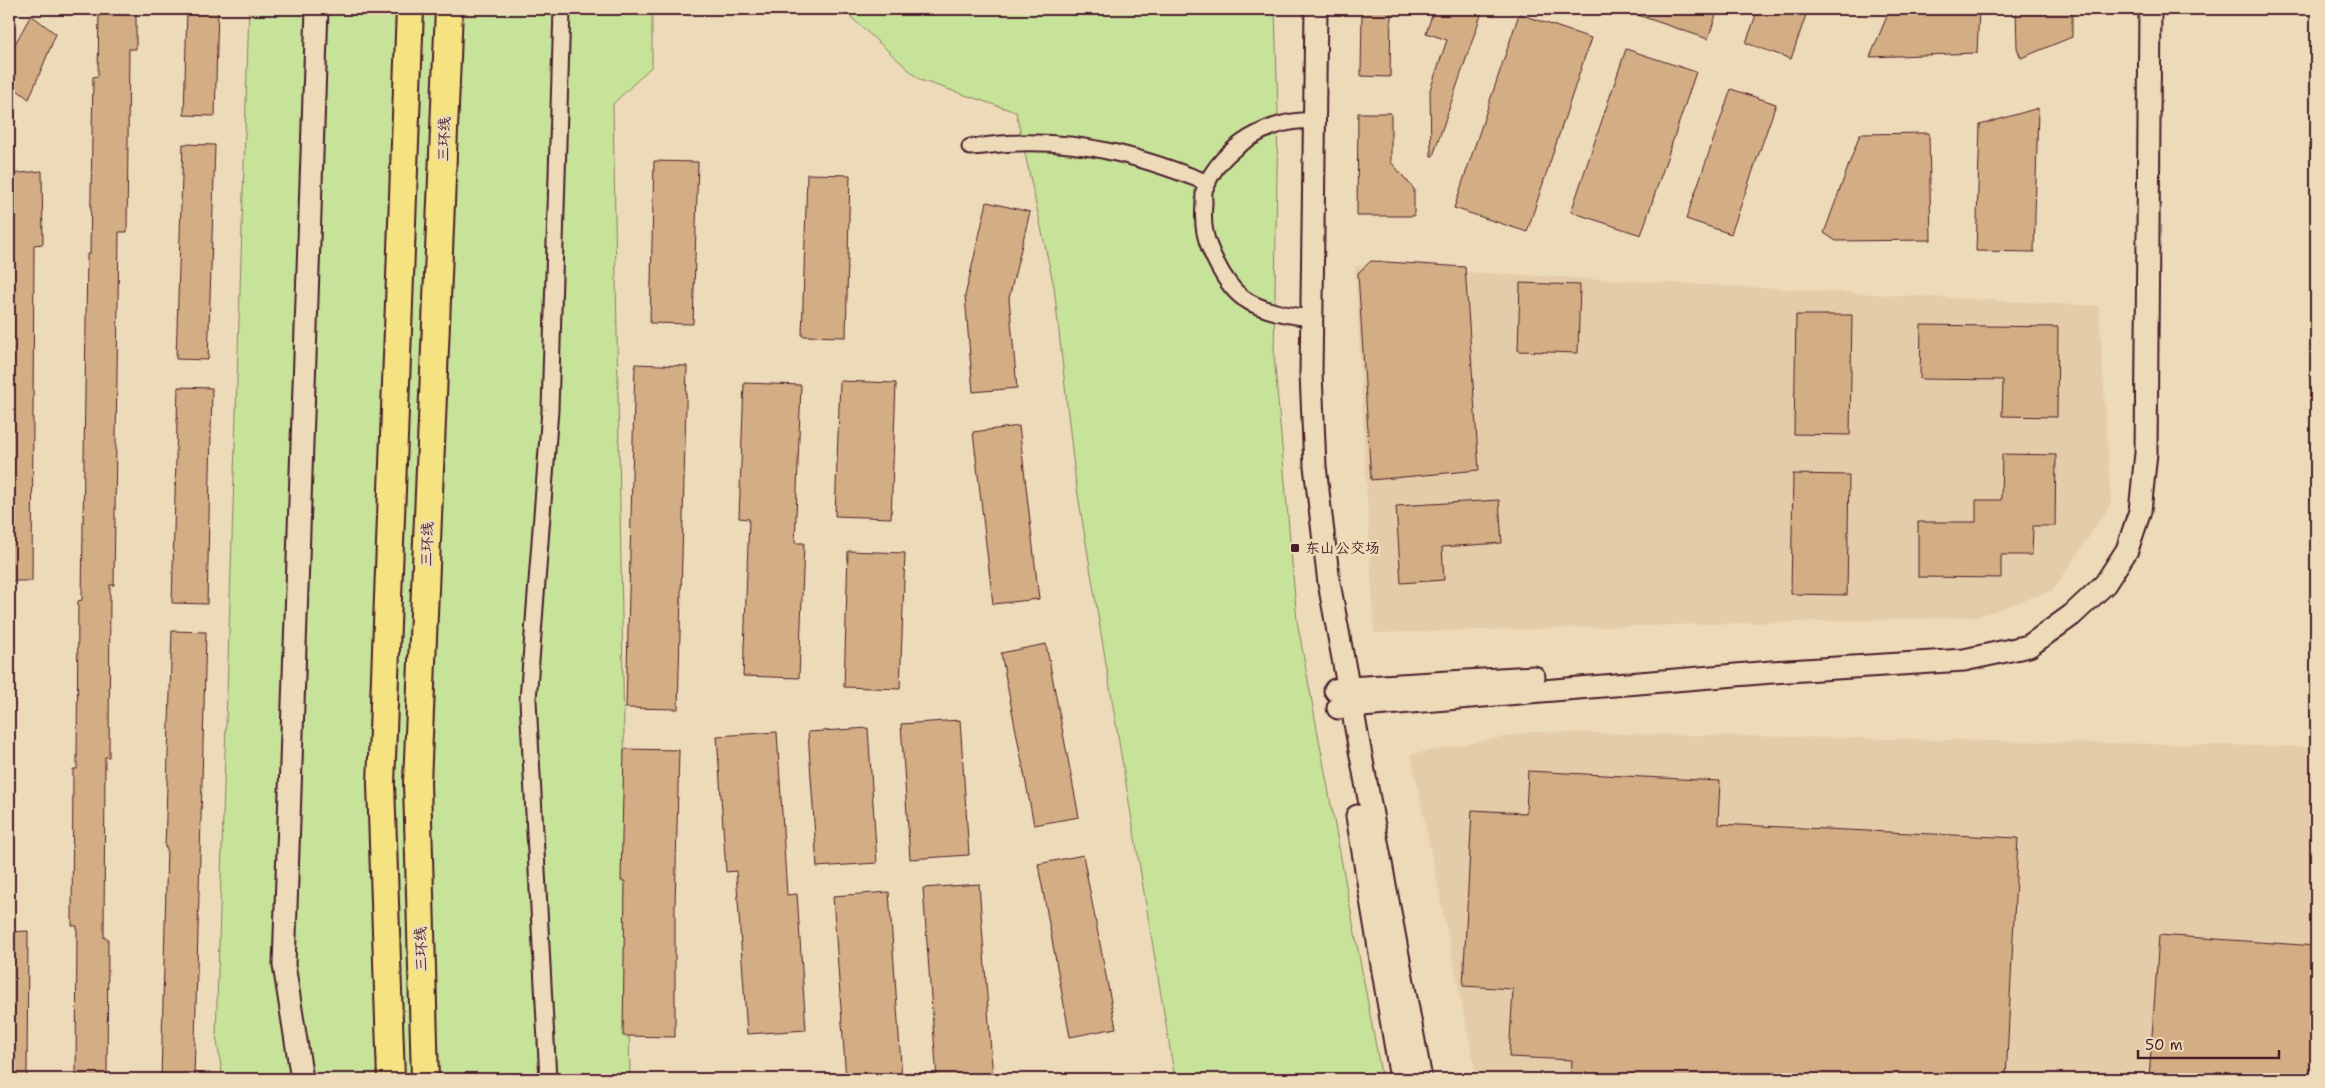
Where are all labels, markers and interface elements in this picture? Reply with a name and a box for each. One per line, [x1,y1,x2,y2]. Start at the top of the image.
street label: 三环线 [433,116,455,162]
street label: 三环线 [416,521,438,567]
place label: 东山公交场 [1305,538,1380,558]
marker: 东山公交场 [1289,542,1301,554]
street label: 三环线 [411,926,431,972]
scale bar [2138,1028,2279,1060]
text: 50 m [2145,1035,2183,1055]

